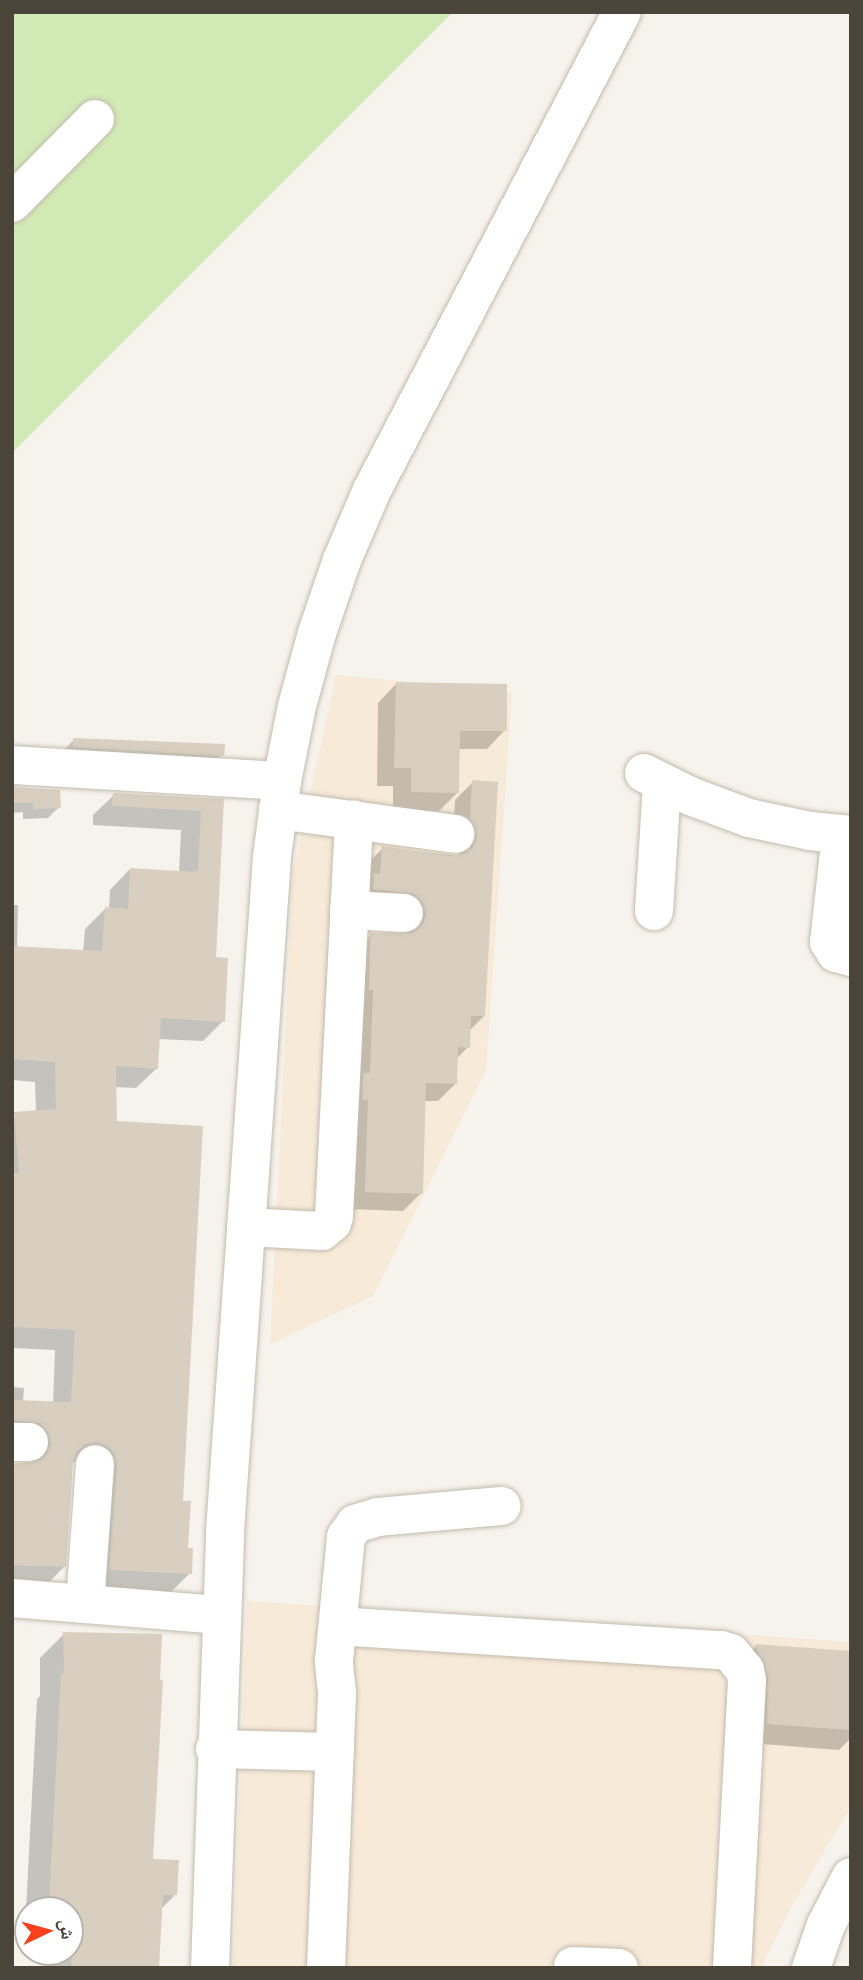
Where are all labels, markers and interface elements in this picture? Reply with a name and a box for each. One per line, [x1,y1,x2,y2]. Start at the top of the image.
north arrow [14,1896,84,1966]
text: ش [56,1918,81,1940]

